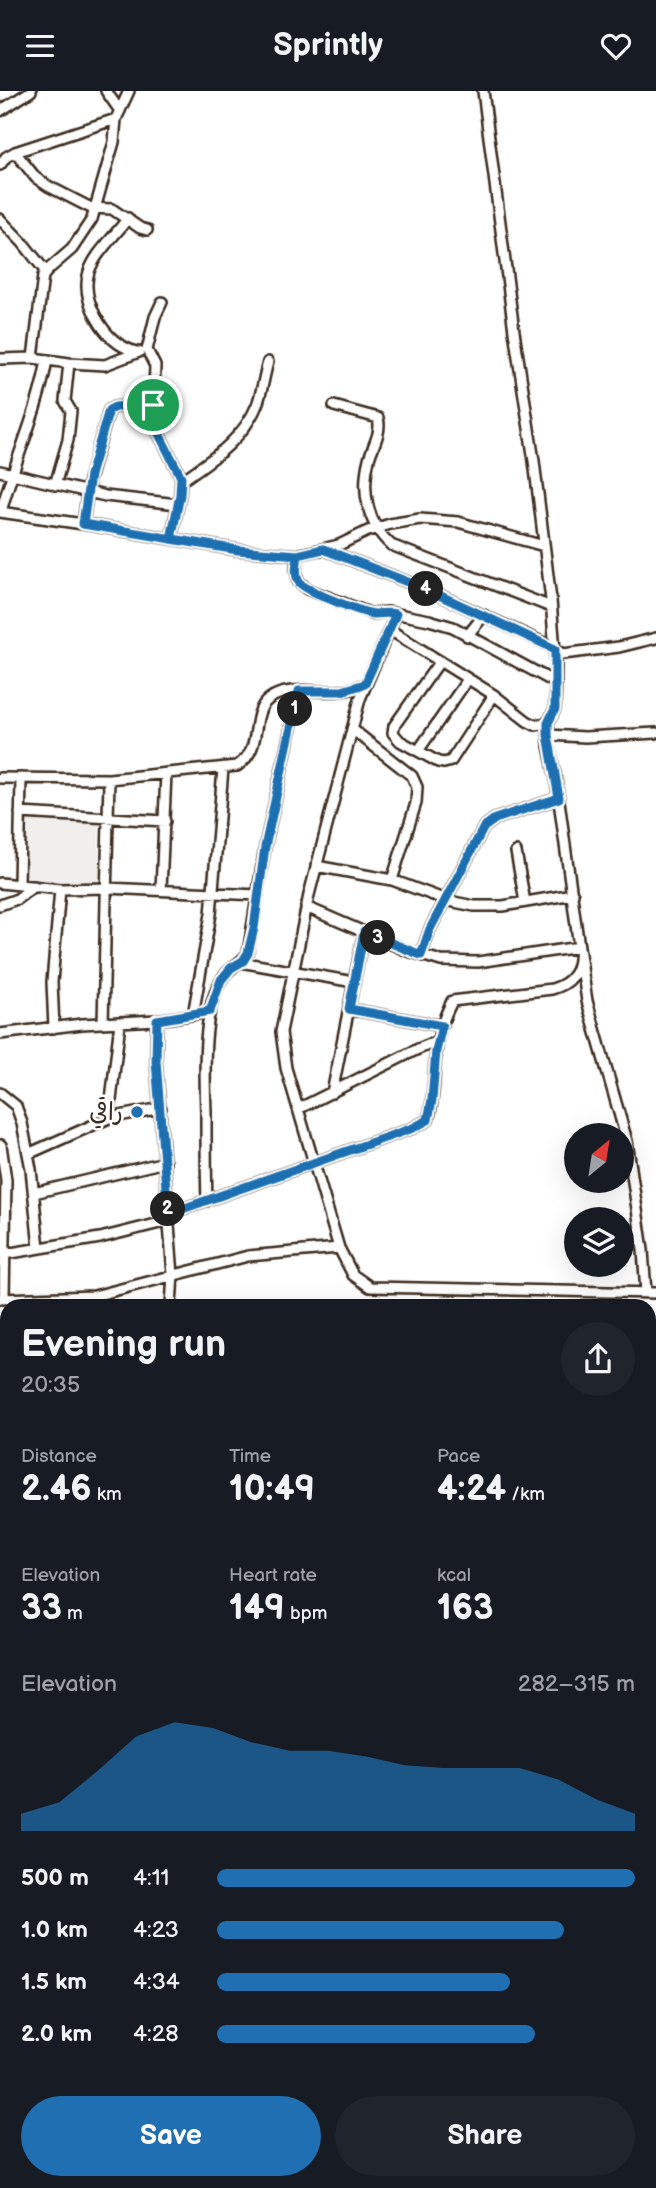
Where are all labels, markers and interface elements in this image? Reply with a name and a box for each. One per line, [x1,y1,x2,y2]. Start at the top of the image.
text: Sprintly [273,26,383,65]
icon: menu [21,27,59,65]
icon: heart [597,27,635,65]
pin [123,375,183,435]
icon: arrive [134,386,172,424]
pin: 4 [408,571,444,607]
text: 4 [420,577,431,600]
pin: 1 [278,691,312,727]
text: 1 [291,697,299,720]
pin: 3 [360,921,396,955]
text: 3 [372,926,383,949]
place label: راقي [89,1096,123,1129]
marker: راقي [129,1104,145,1120]
north arrow [564,1123,634,1193]
map controls [564,1123,634,1277]
pin: 2 [150,1191,186,1227]
text: 2 [162,1197,173,1220]
button: layers [564,1207,634,1277]
text: Evening run [21,1322,226,1367]
button: share [561,1322,635,1396]
text: 20:35 [21,1371,80,1399]
text: Distance [21,1445,97,1468]
text: Time [229,1445,271,1468]
text: Pace [437,1445,480,1468]
text: 2.46 [21,1468,92,1511]
text: 10:49 [229,1468,315,1511]
text: 4:24 [437,1468,506,1511]
text: km [92,1483,122,1506]
text: /km [506,1483,545,1506]
text: Elevation [21,1564,100,1587]
text: Heart rate [229,1564,317,1587]
text: kcal [437,1564,471,1587]
text: 33 [21,1587,62,1630]
text: 149 [229,1587,285,1630]
text: 163 [437,1587,493,1630]
text: m [62,1602,83,1625]
text: bpm [285,1602,327,1625]
text: Elevation [21,1670,117,1698]
text: 282–315 m [518,1670,635,1698]
text: 500 m [21,1864,89,1892]
text: 4:11 [133,1864,169,1892]
text: 1.0 km [21,1916,88,1944]
text: 4:23 [133,1916,179,1944]
text: 1.5 km [21,1968,87,1996]
text: 4:34 [133,1968,180,1996]
text: 2.0 km [21,2020,92,2048]
text: 4:28 [133,2020,179,2048]
button: Save [21,2096,321,2176]
button: Share [335,2096,635,2176]

